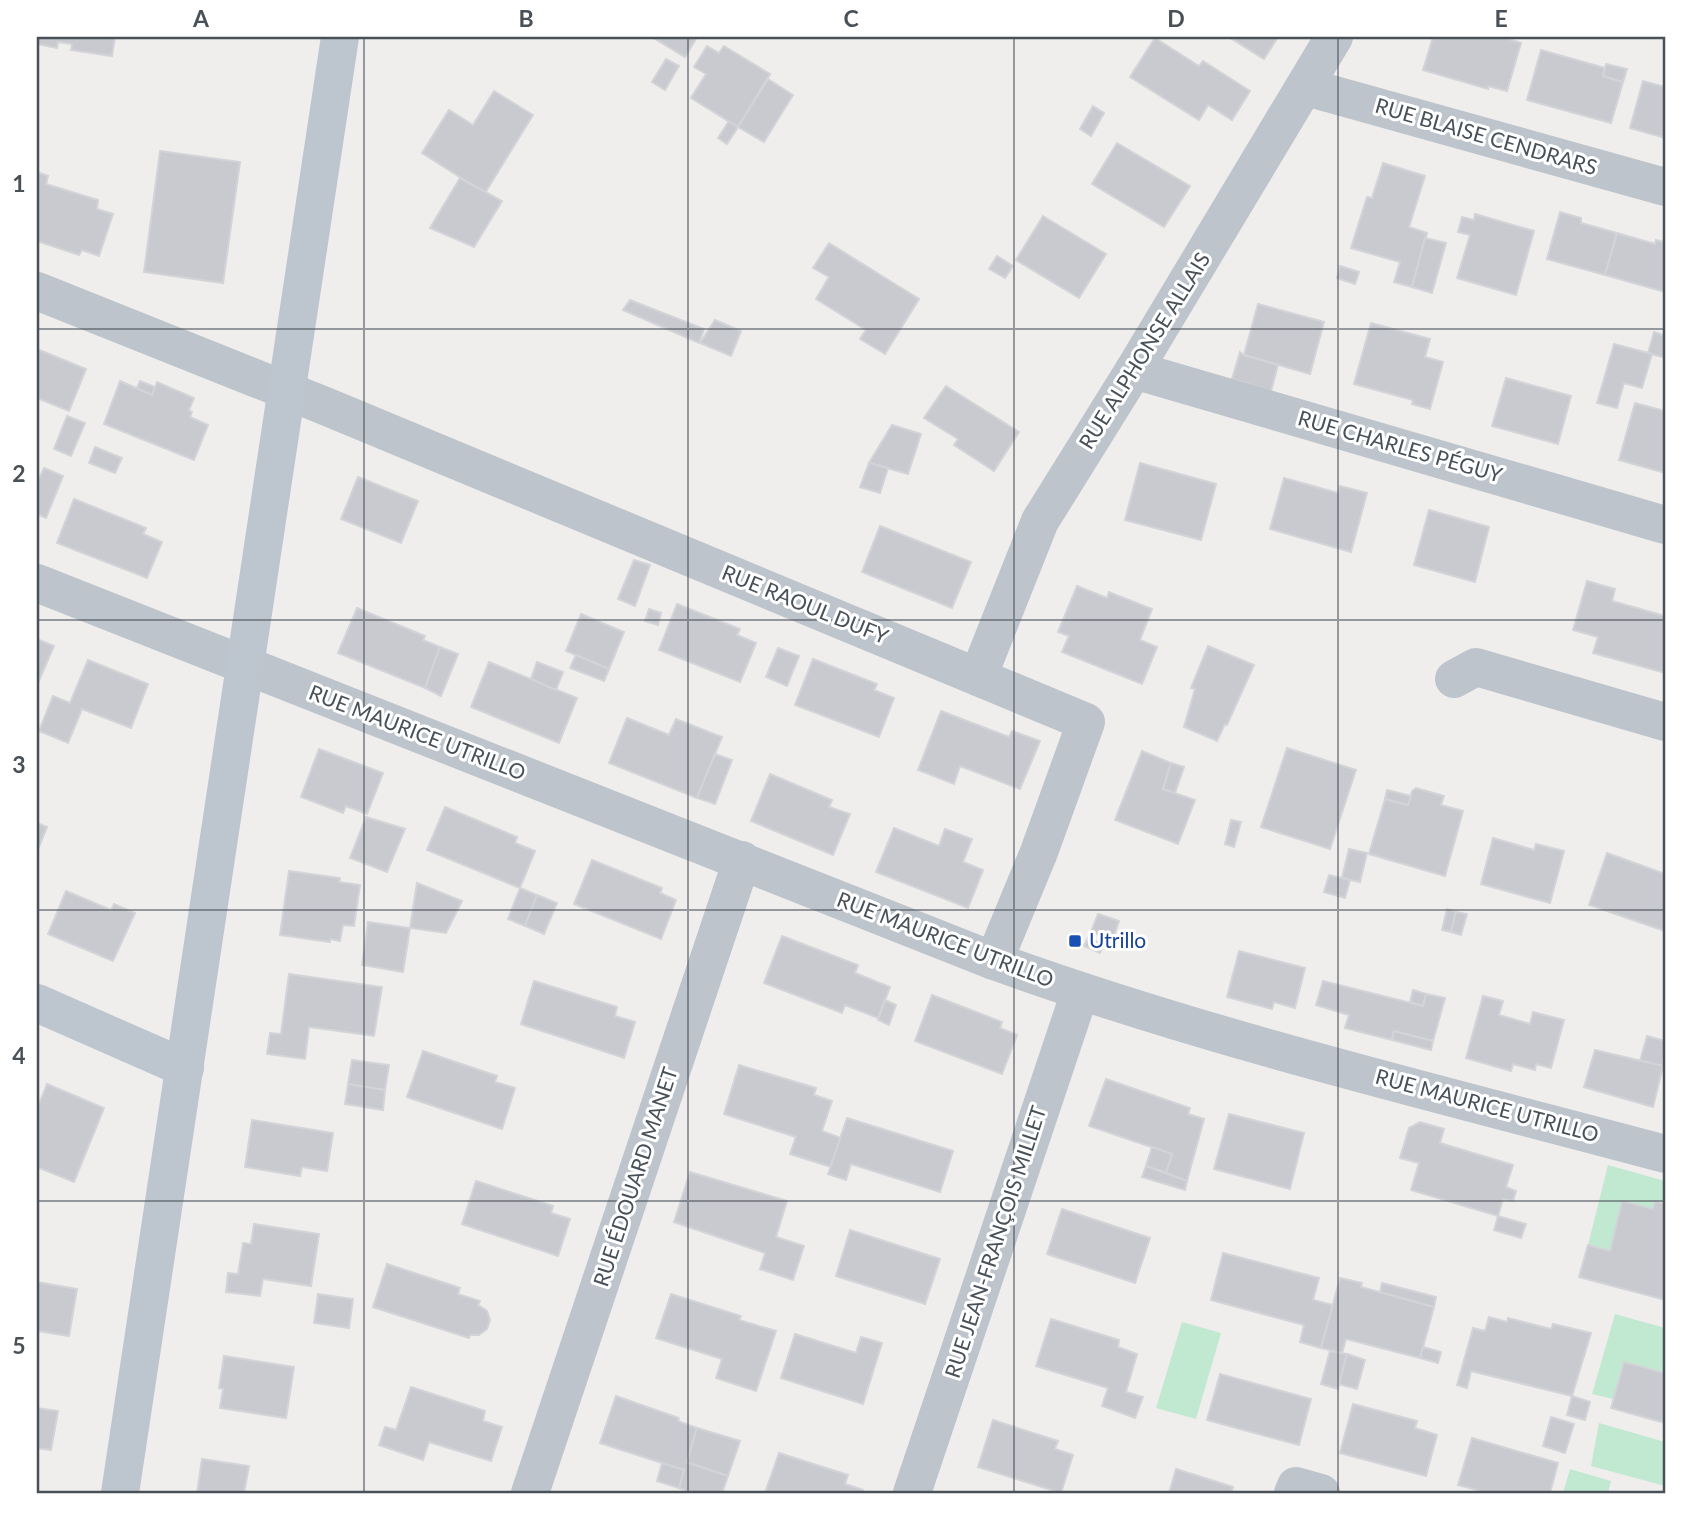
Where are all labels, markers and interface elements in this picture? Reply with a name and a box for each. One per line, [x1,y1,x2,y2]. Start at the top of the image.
text: A [192,4,210,32]
text: B [518,4,534,32]
text: C [843,4,859,32]
text: D [1167,4,1185,32]
text: E [1494,4,1508,32]
street label: RUE BLAISE CENDRARS [1373,92,1600,179]
text: 1 [12,169,26,197]
street label: RUE ALPHONSE ALLAIS [1073,247,1215,453]
street label: RUE CHARLES PÉGUY [1295,404,1506,487]
text: 2 [12,459,26,487]
street label: RUE RAOUL DUFY [719,559,893,649]
street label: RUE MAURICE UTRILLO [306,679,529,784]
text: 3 [12,750,26,778]
street label: RUE MAURICE UTRILLO [834,886,1057,991]
place label: Utrillo [1089,927,1146,952]
marker: Utrillo [1067,933,1083,949]
text: 4 [12,1041,26,1069]
street label: RUE ÉDOUARD MANET [587,1063,682,1289]
street label: RUE MAURICE UTRILLO [1373,1063,1602,1146]
street label: RUE JEAN-FRANÇOIS MILLET [939,1102,1051,1381]
text: 5 [12,1331,26,1359]

